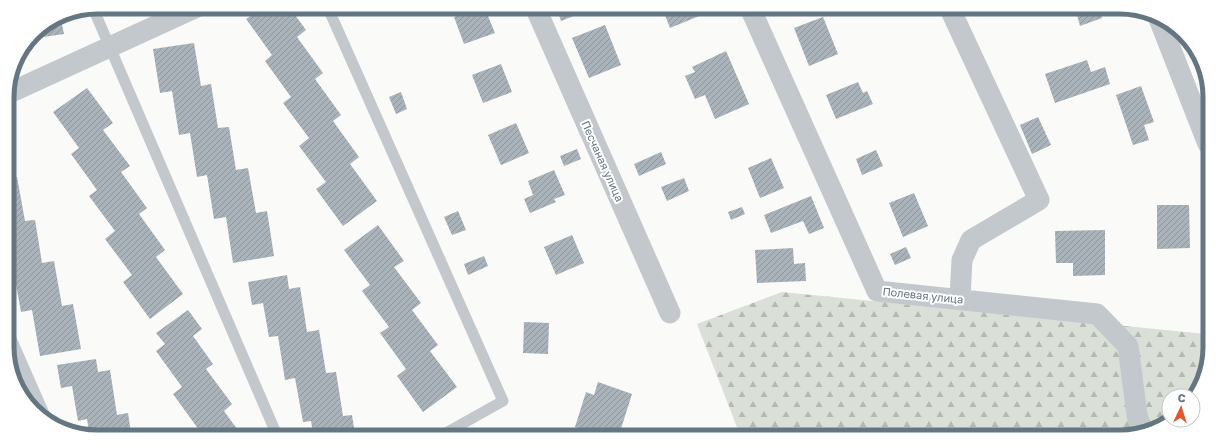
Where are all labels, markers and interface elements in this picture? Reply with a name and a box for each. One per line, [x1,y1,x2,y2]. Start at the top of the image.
street label: Песчаная улица [579,119,627,203]
street label: Полевая улица [882,284,964,306]
north arrow [1161,388,1201,428]
text: С [1177,391,1186,404]

